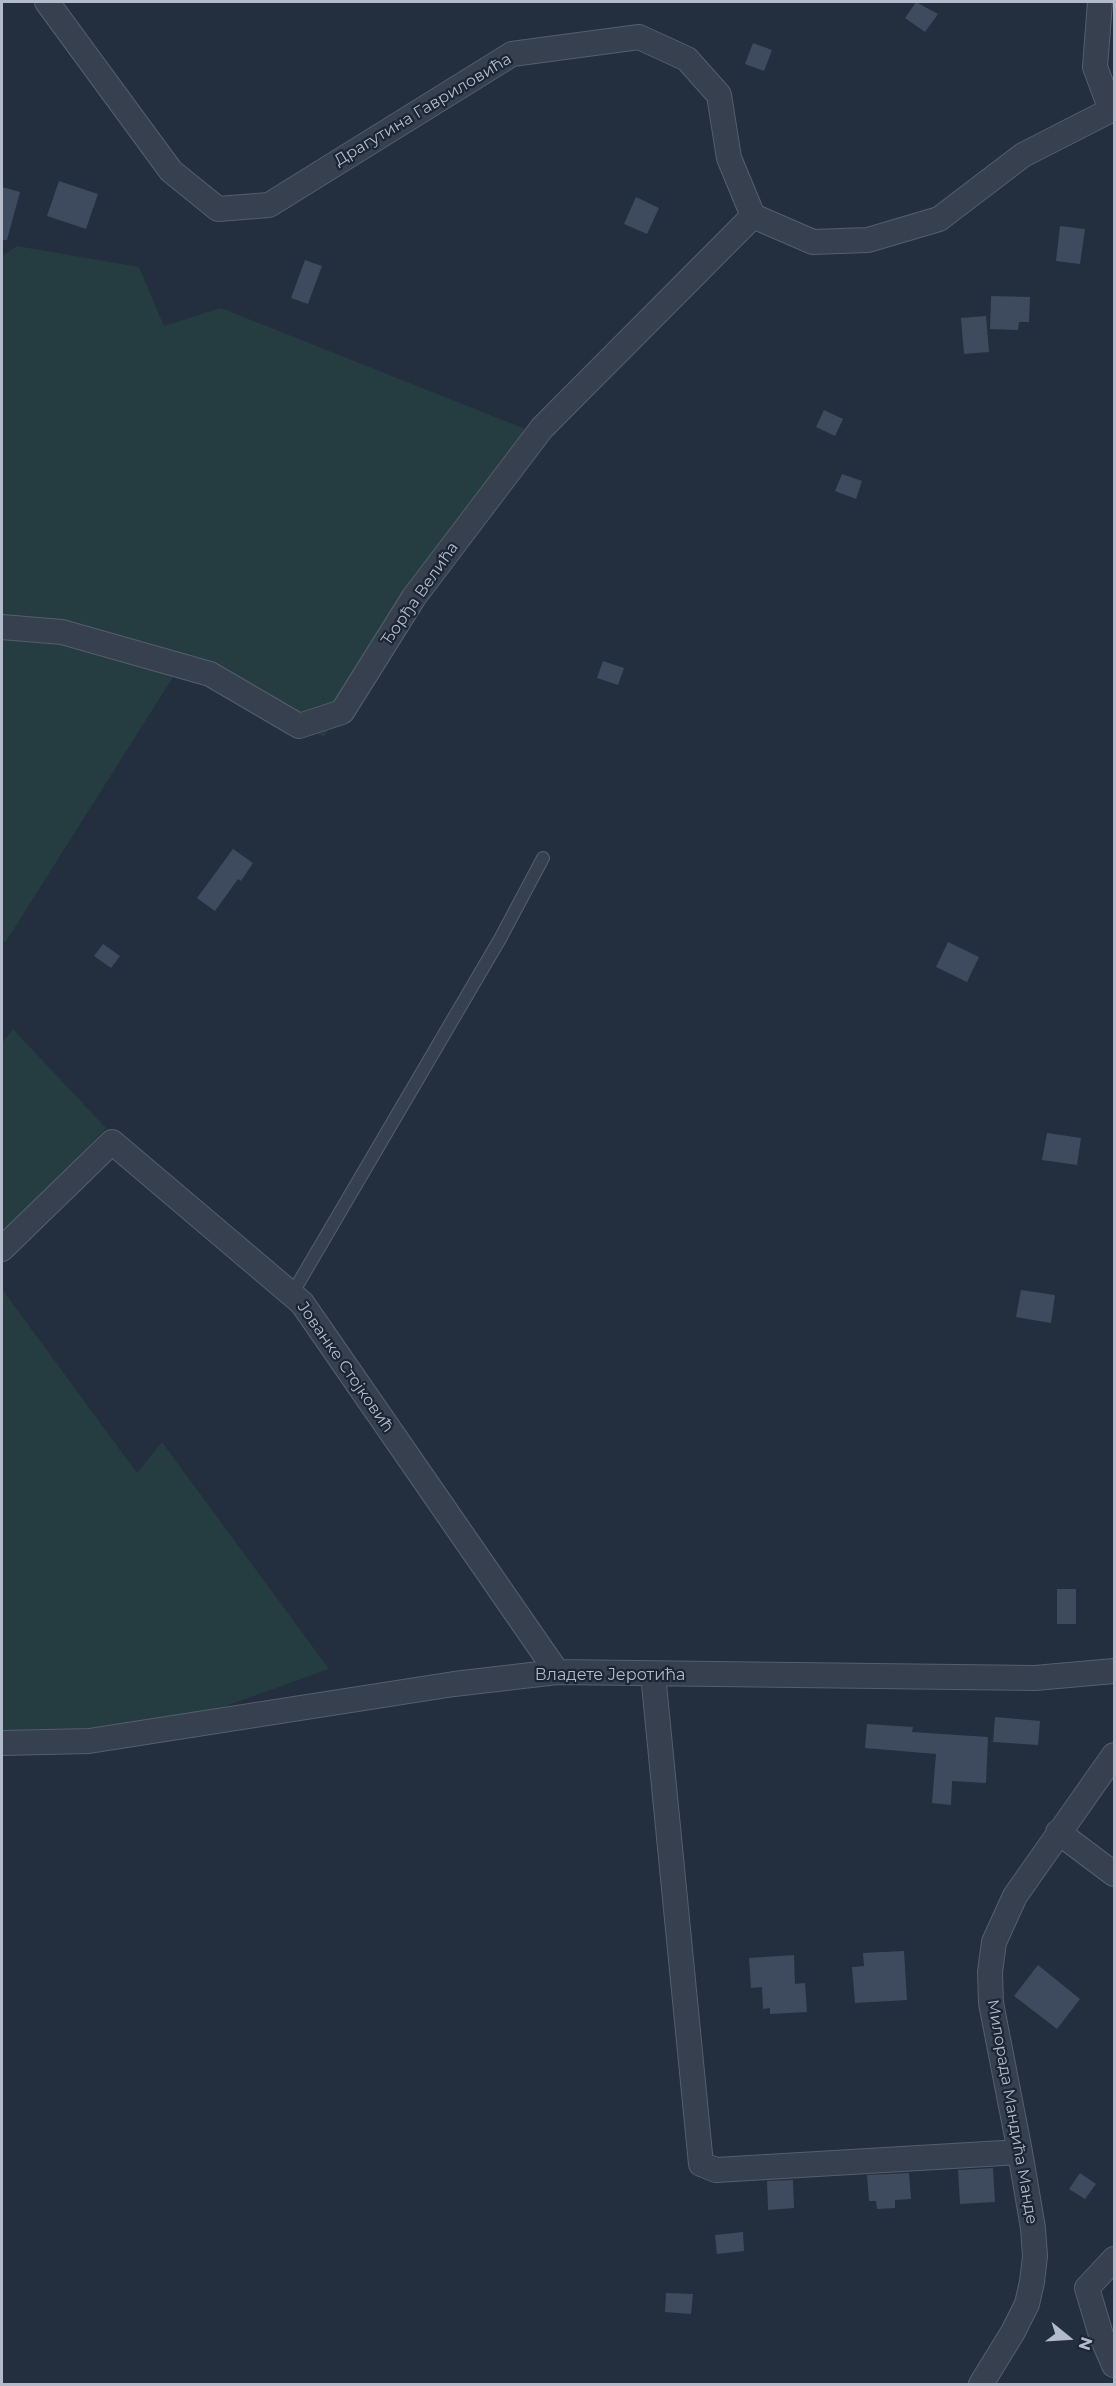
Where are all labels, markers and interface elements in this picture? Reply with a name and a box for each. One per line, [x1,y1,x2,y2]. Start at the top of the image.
street label: Драгутина Гавриловића [331,49,515,171]
street label: Ђорђа Велића [377,539,463,649]
street label: Јованке Стојковић [293,1298,397,1436]
street label: Владете Јеротића [535,1665,685,1685]
street label: Милорада Мандића Манде [983,1998,1041,2226]
north arrow [1038,2308,1098,2368]
text: N [1075,2335,1097,2353]

